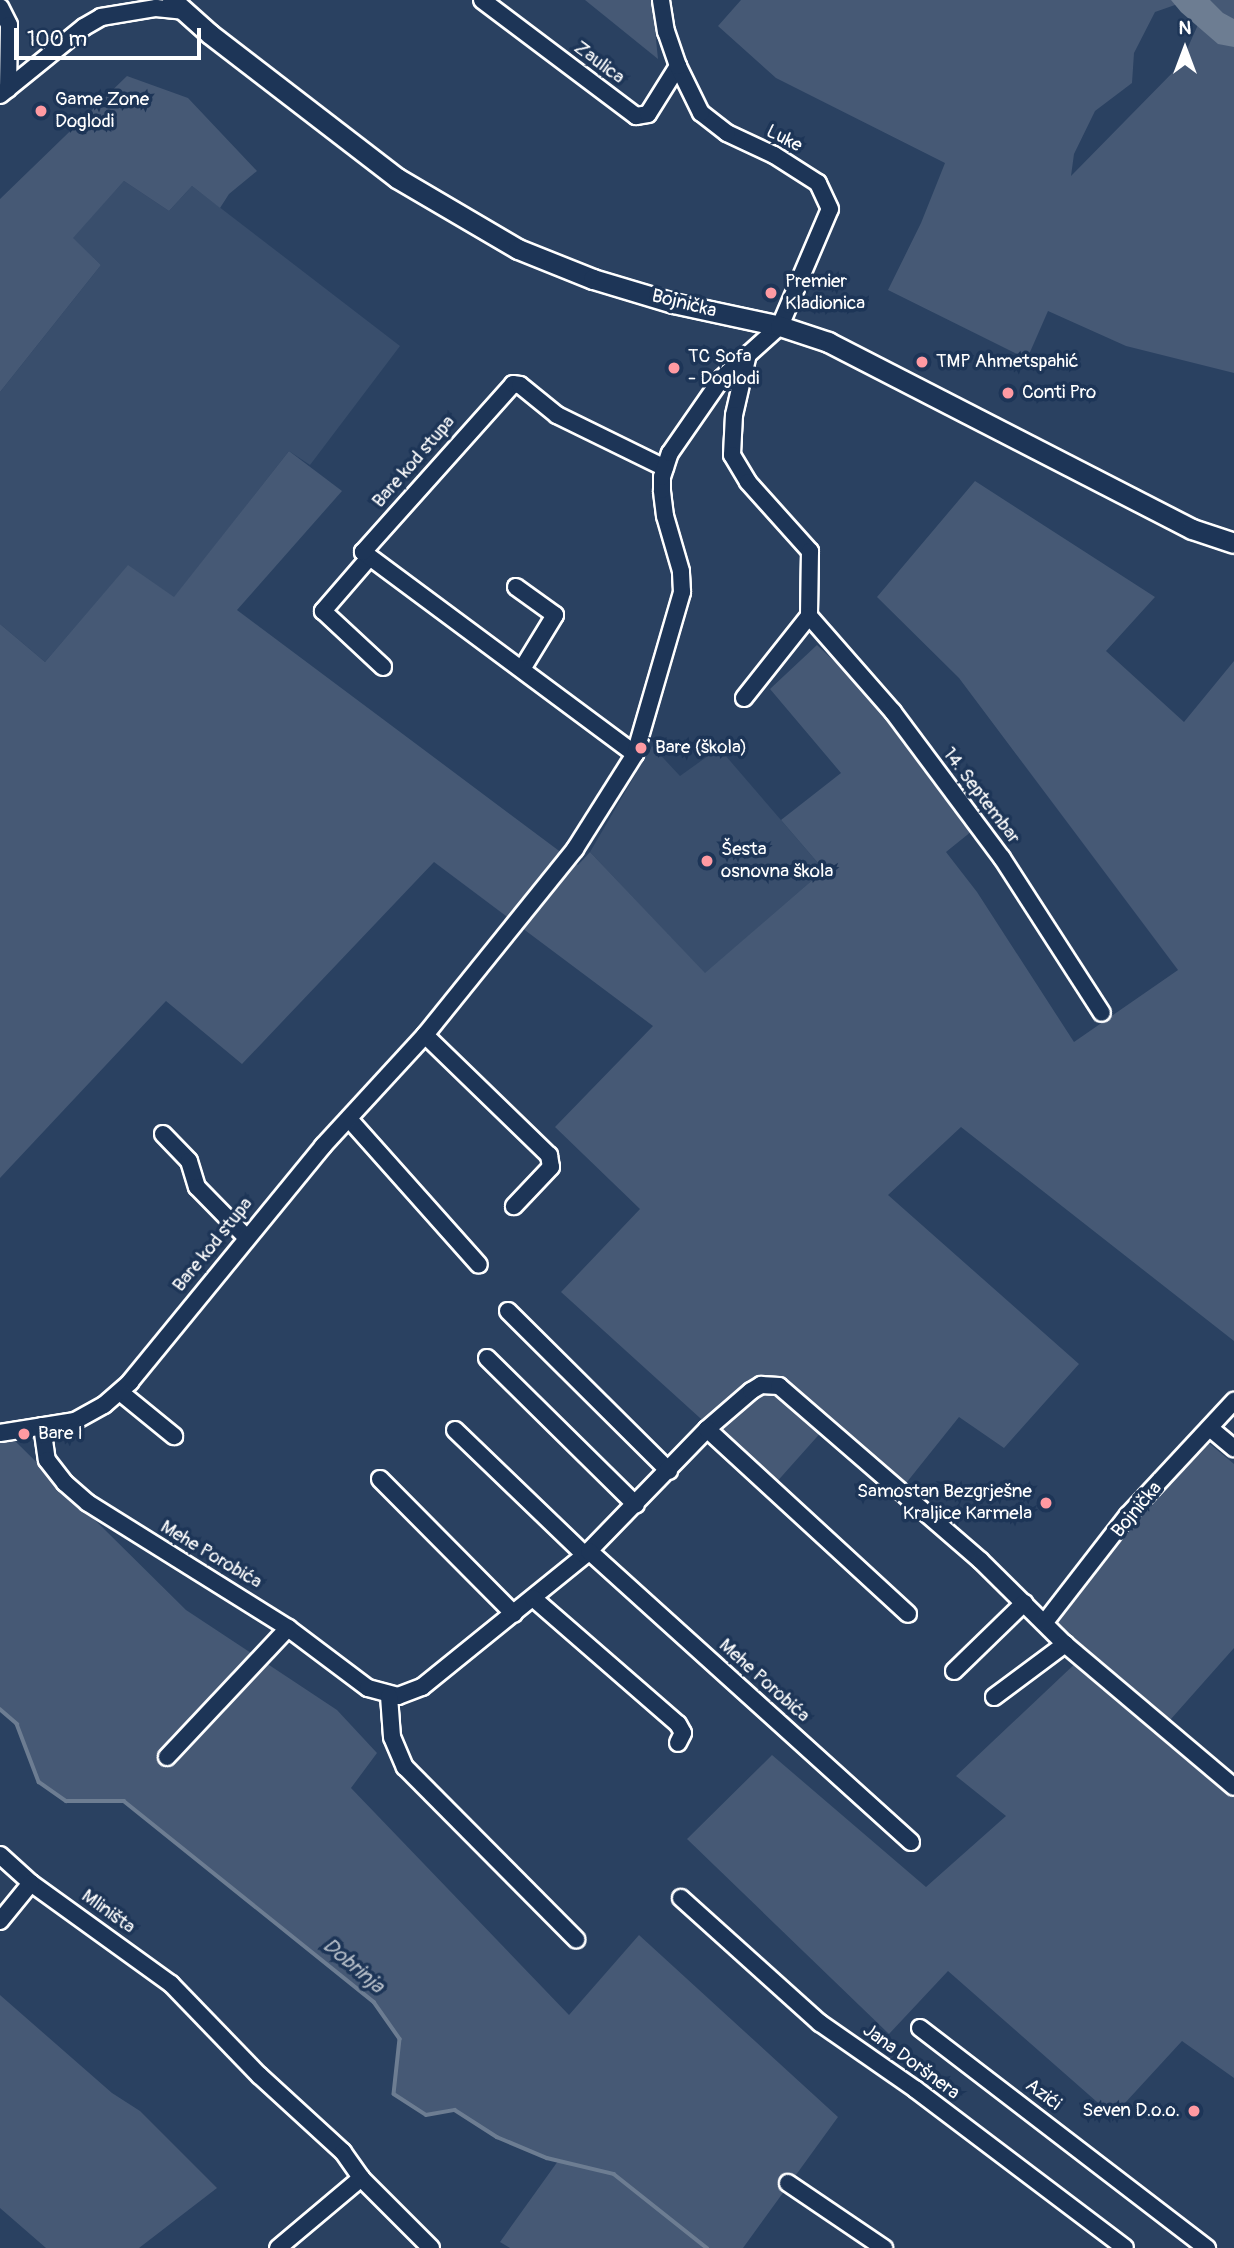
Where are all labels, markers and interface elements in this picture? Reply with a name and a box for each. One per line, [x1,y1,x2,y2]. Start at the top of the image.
scale bar [18,14,205,58]
north arrow [1150,14,1220,84]
text: N [1179,16,1191,40]
text: 100 m [27,26,87,53]
street label: Zaulica [569,37,629,89]
place label: Game Zone Doglodi [55,89,149,133]
marker: Game Zone Doglodi [33,103,49,119]
street label: Luke [762,120,806,158]
place label: Premier Kladionica [785,271,865,315]
street label: Bojnička [649,285,719,323]
marker: Premier Kladionica [763,285,779,301]
place label: TC Sofa - Doglodi [688,346,759,390]
place label: TMP Ahmetspahić [936,351,1079,373]
marker: TMP Ahmetspahić [914,354,930,370]
marker: TC Sofa - Doglodi [666,360,682,376]
place label: Conti Pro [1022,382,1096,404]
marker: Conti Pro [1000,385,1016,401]
street label: Bare kod stupa [368,411,460,513]
place label: Bare (škola) [655,737,747,759]
marker: Bare (škola) [633,740,649,756]
street label: 14. Septembar [937,743,1025,849]
place label: Šesta osnovna škola [721,839,833,883]
marker: Šesta osnovna škola [699,853,715,869]
street label: Bare kod stupa [168,1193,258,1297]
place label: Bare I [38,1423,83,1445]
marker: Bare I [16,1426,32,1442]
street label: Bojnička [1107,1477,1167,1543]
place label: Samostan Bezgrješne Kraljice Karmela [857,1481,1032,1525]
marker: Samostan Bezgrješne Kraljice Karmela [1038,1495,1054,1511]
street label: Mehe Porobića [156,1516,266,1594]
street label: Mehe Porobića [714,1634,814,1728]
street label: Mliništa [77,1885,139,1939]
water label: Dobrinja [317,1933,389,1999]
street label: Jana Doršnera [858,2019,964,2105]
street label: Azići [1021,2074,1065,2116]
place label: Seven D.o.o. [1082,2100,1180,2122]
marker: Seven D.o.o. [1186,2103,1202,2119]

